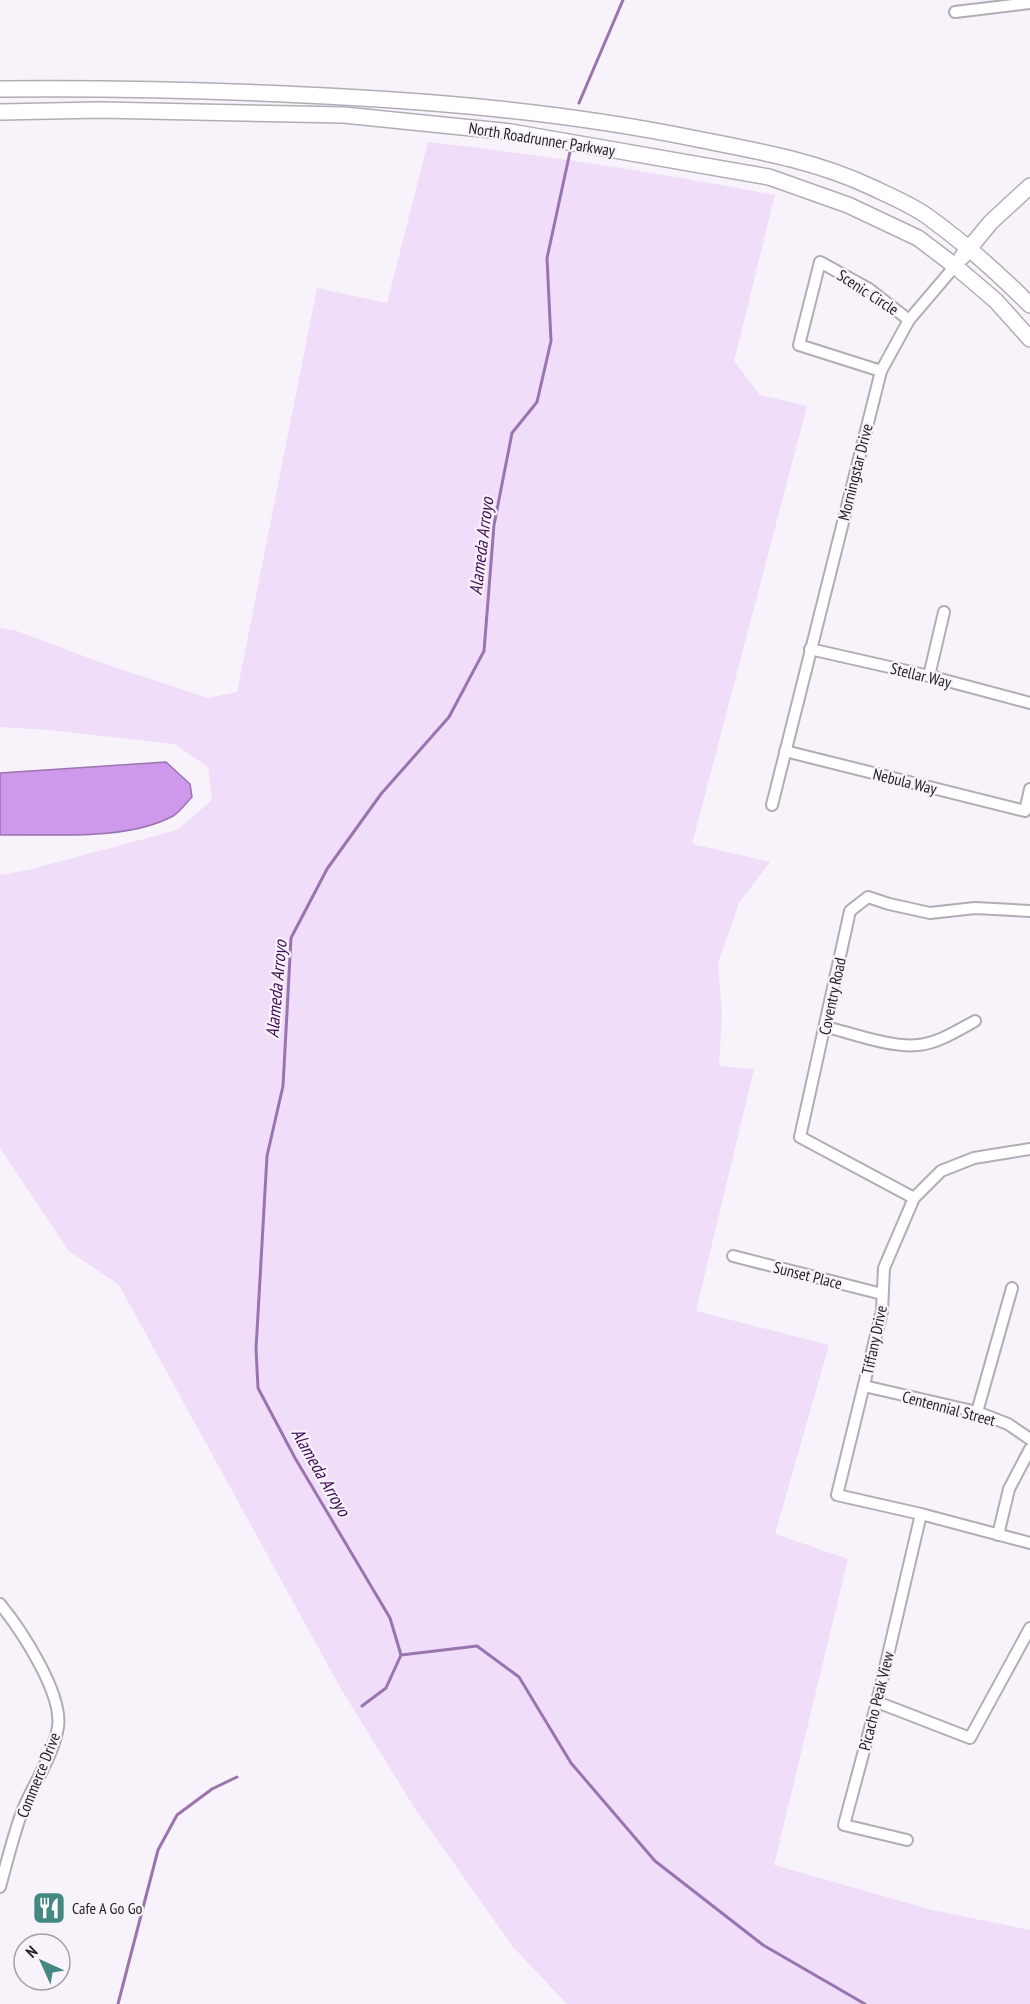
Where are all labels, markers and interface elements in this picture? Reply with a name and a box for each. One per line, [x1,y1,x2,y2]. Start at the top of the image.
street label: North Roadrunner Parkway [467,118,617,160]
street label: Scenic Circle [833,265,903,319]
street label: Morningstar Drive [833,422,877,522]
water label: Alameda Arroyo [464,495,499,596]
street label: Stellar Way [889,658,953,692]
street label: Nebula Way [871,763,939,799]
water label: Alameda Arroyo [260,938,292,1039]
street label: Coventry Road [814,955,850,1036]
street label: Sunset Place [772,1257,844,1293]
street label: Tiffany Drive [857,1304,891,1376]
street label: Centennial Street [900,1386,998,1430]
water label: Alameda Arroyo [287,1424,356,1521]
street label: Picacho Peak View [854,1649,898,1753]
street label: Commerce Drive [12,1729,64,1821]
restaurant icon: Cafe A Go Go [31,1890,67,1926]
place label: Cafe A Go Go [72,1898,143,1918]
north arrow [12,1932,72,1992]
text: N [21,1941,42,1962]

